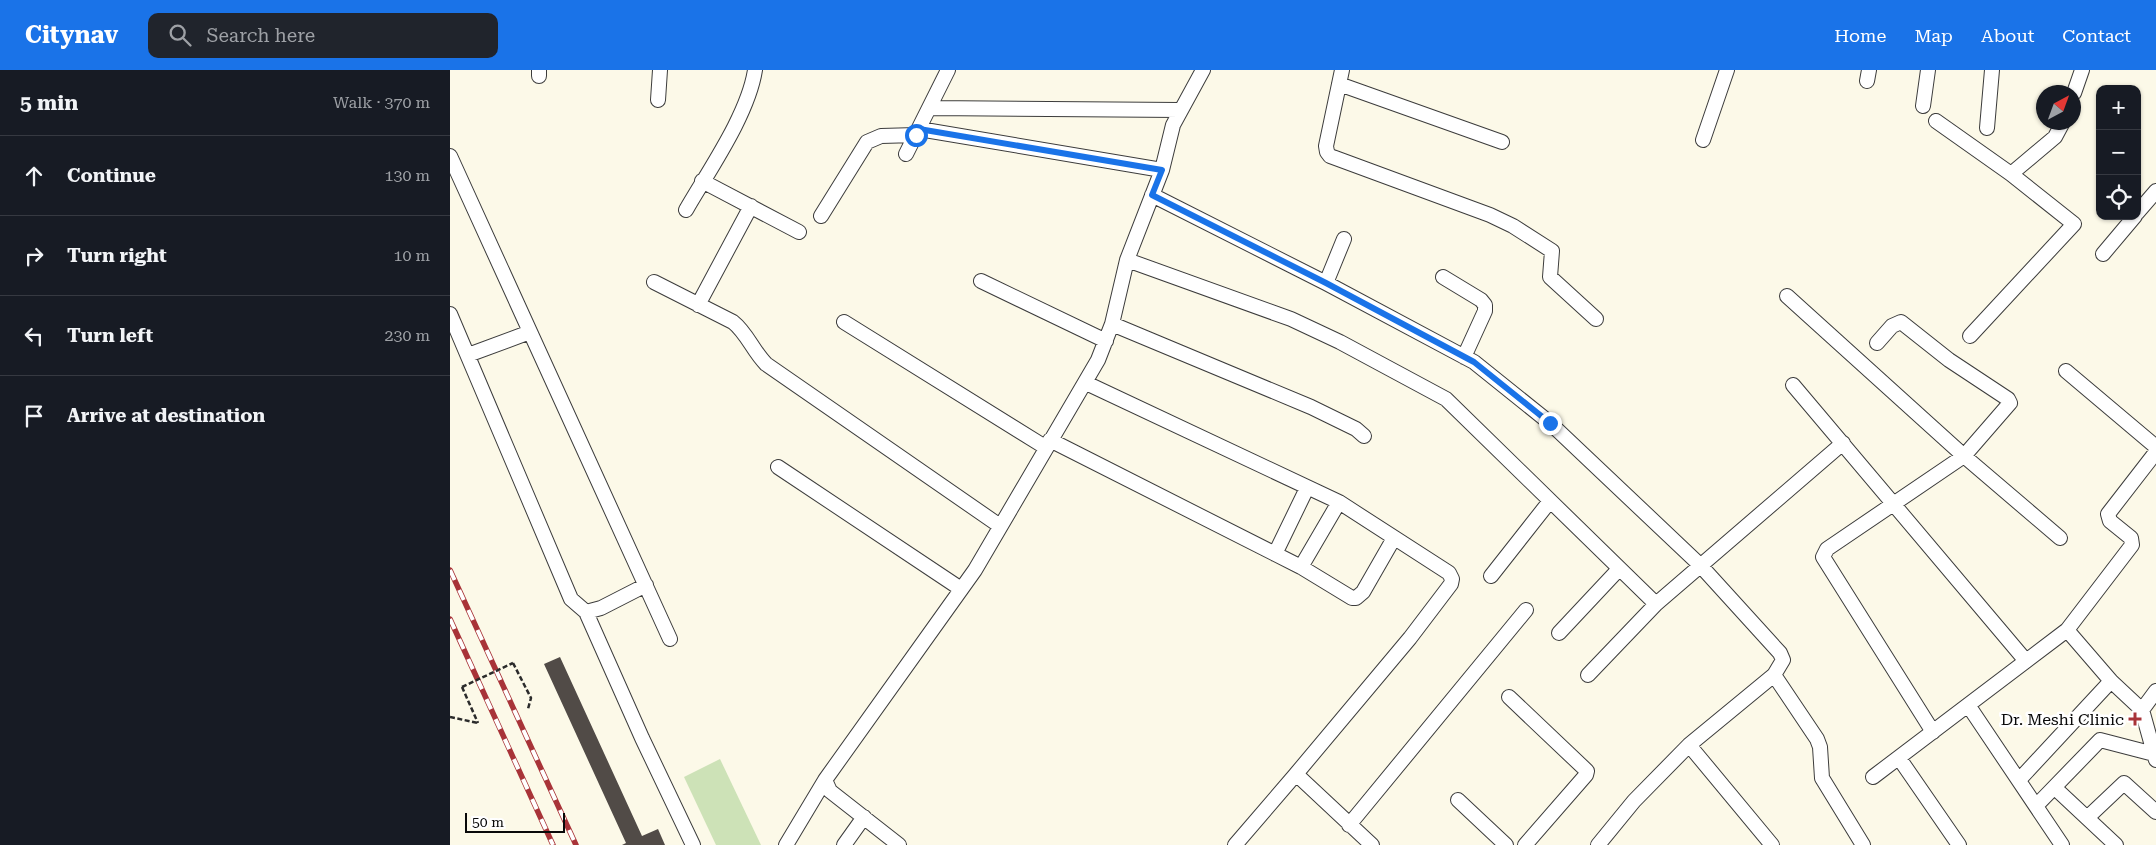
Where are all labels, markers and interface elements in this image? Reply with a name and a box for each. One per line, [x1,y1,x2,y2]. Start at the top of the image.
search box [148,13,498,58]
text: Citynav [25,21,118,49]
icon: search [166,21,194,49]
text: Search here [206,24,315,47]
text: Home [1834,25,1886,46]
text: Map [1914,25,1953,46]
text: About [1981,25,2034,46]
text: Contact [2062,25,2131,46]
north arrow [2036,85,2081,130]
map controls [2096,85,2141,220]
button: + [2096,85,2141,130]
text: 5 min [20,91,78,115]
text: Walk · 370 m [333,93,430,112]
route start [905,124,928,147]
button: − [2096,130,2141,175]
icon: ahead [20,162,48,190]
text: Continue [67,164,156,187]
text: 130 m [384,166,430,185]
button: locate [2096,175,2141,220]
icon: right [20,242,48,270]
text: Turn right [67,244,167,267]
text: 10 m [393,246,430,265]
icon: left [20,322,48,350]
text: Turn left [67,324,153,347]
text: 230 m [384,326,430,345]
icon: arrive [20,402,48,430]
text: Arrive at destination [67,404,265,427]
route end [1539,412,1562,435]
place label: Dr. Meshi Clinic [2001,710,2124,729]
marker: Dr. Meshi Clinic [2128,712,2142,726]
scale bar [465,810,565,833]
text: 50 m [472,814,504,830]

